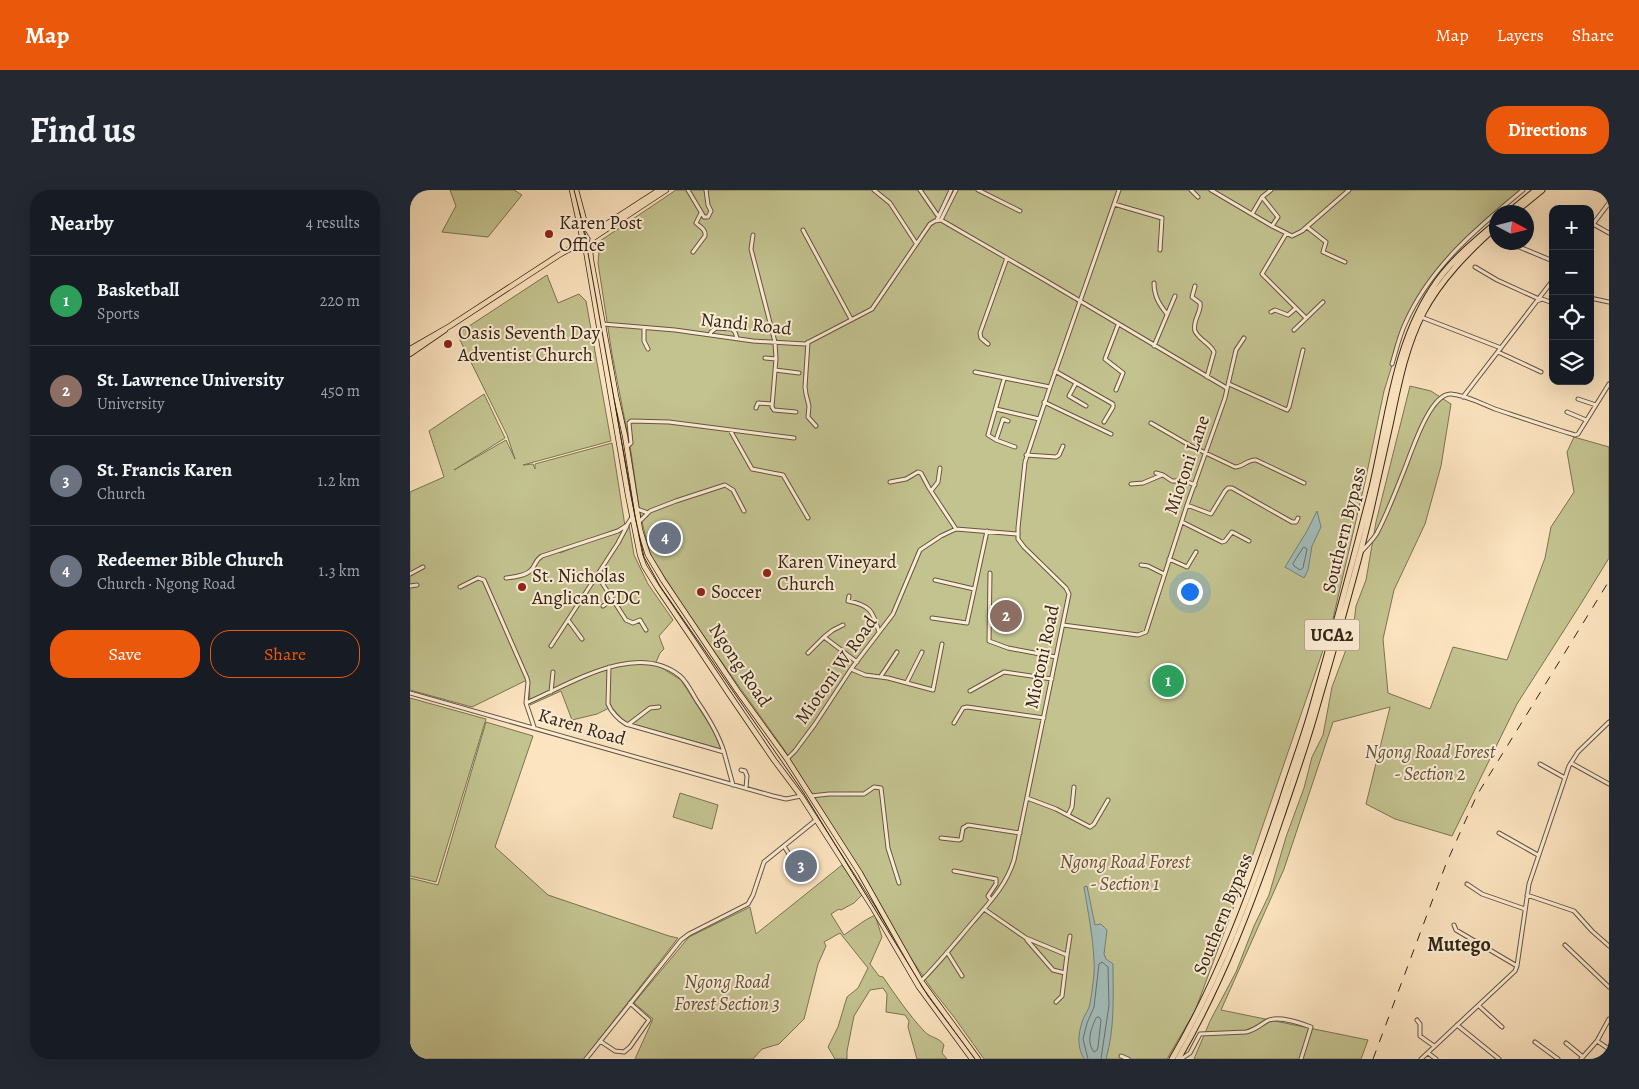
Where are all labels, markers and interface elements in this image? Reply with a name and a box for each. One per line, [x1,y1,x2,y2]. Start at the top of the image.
text: Map [25,19,69,51]
text: Map [1436,23,1469,47]
text: Layers [1497,23,1544,47]
text: Share [1572,23,1614,47]
text: Find us [30,106,136,154]
button: Directions [1486,106,1609,154]
north arrow [1489,205,1534,250]
map controls [1549,205,1594,385]
button: + [1549,205,1594,250]
text: Nearby [50,209,113,237]
place label: Karen Post Office [559,210,642,258]
text: 4 results [306,212,360,234]
marker: Karen Post Office [543,228,555,240]
button: − [1549,250,1594,295]
text: Basketball [97,277,179,303]
text: 1 [63,290,69,312]
text: 220 m [320,290,360,312]
button: locate [1549,295,1594,340]
text: Sports [97,303,140,325]
street label: Nandi Road [699,306,794,342]
place label: Oasis Seventh Day Adventist Church [457,320,601,368]
marker: Oasis Seventh Day Adventist Church [442,338,454,350]
button: layers [1549,340,1594,385]
text: St. Lawrence University [97,367,284,393]
text: 2 [62,380,70,402]
text: 450 m [321,380,360,402]
text: University [97,393,164,415]
street label: Miotoni Lane [1158,412,1216,518]
text: St. Francis Karen [97,457,232,483]
street label: Southern Bypass [1316,464,1372,596]
text: 3 [63,470,69,492]
text: 1.2 km [318,470,360,492]
text: Church [97,483,146,505]
pin: 4 [649,519,681,557]
text: Redeemer Bible Church [97,547,284,573]
place label: Karen Vineyard Church [777,549,898,597]
text: 4 [62,560,70,582]
text: 1.3 km [319,560,360,582]
place label: St. Nicholas Anglican CDC [531,563,641,611]
marker: Karen Vineyard Church [761,567,773,579]
text: Church · Ngong Road [97,573,235,595]
place label: Soccer [711,579,761,605]
your location [1177,579,1203,605]
marker: St. Nicholas Anglican CDC [516,581,528,593]
marker: Soccer [695,586,707,598]
pin: 2 [990,597,1022,635]
street label: Miotoni Road [1018,602,1066,711]
street label: Miotoni W Road [789,610,884,729]
street label: Ngong Road [703,618,778,713]
road number: UCA2 [1304,620,1360,650]
button: Save [50,630,200,678]
button: Share [210,630,360,678]
pin: 1 [1152,662,1184,700]
street label: Karen Road [535,702,630,752]
park label: Ngong Road Forest - Section 2 [1365,739,1497,787]
pin: 3 [785,847,817,885]
park label: Ngong Road Forest - Section 1 [1060,849,1192,897]
street label: Southern Bypass [1187,849,1259,979]
district label: Mutego [1427,931,1491,958]
park label: Ngong Road Forest Section 3 [674,969,780,1017]

